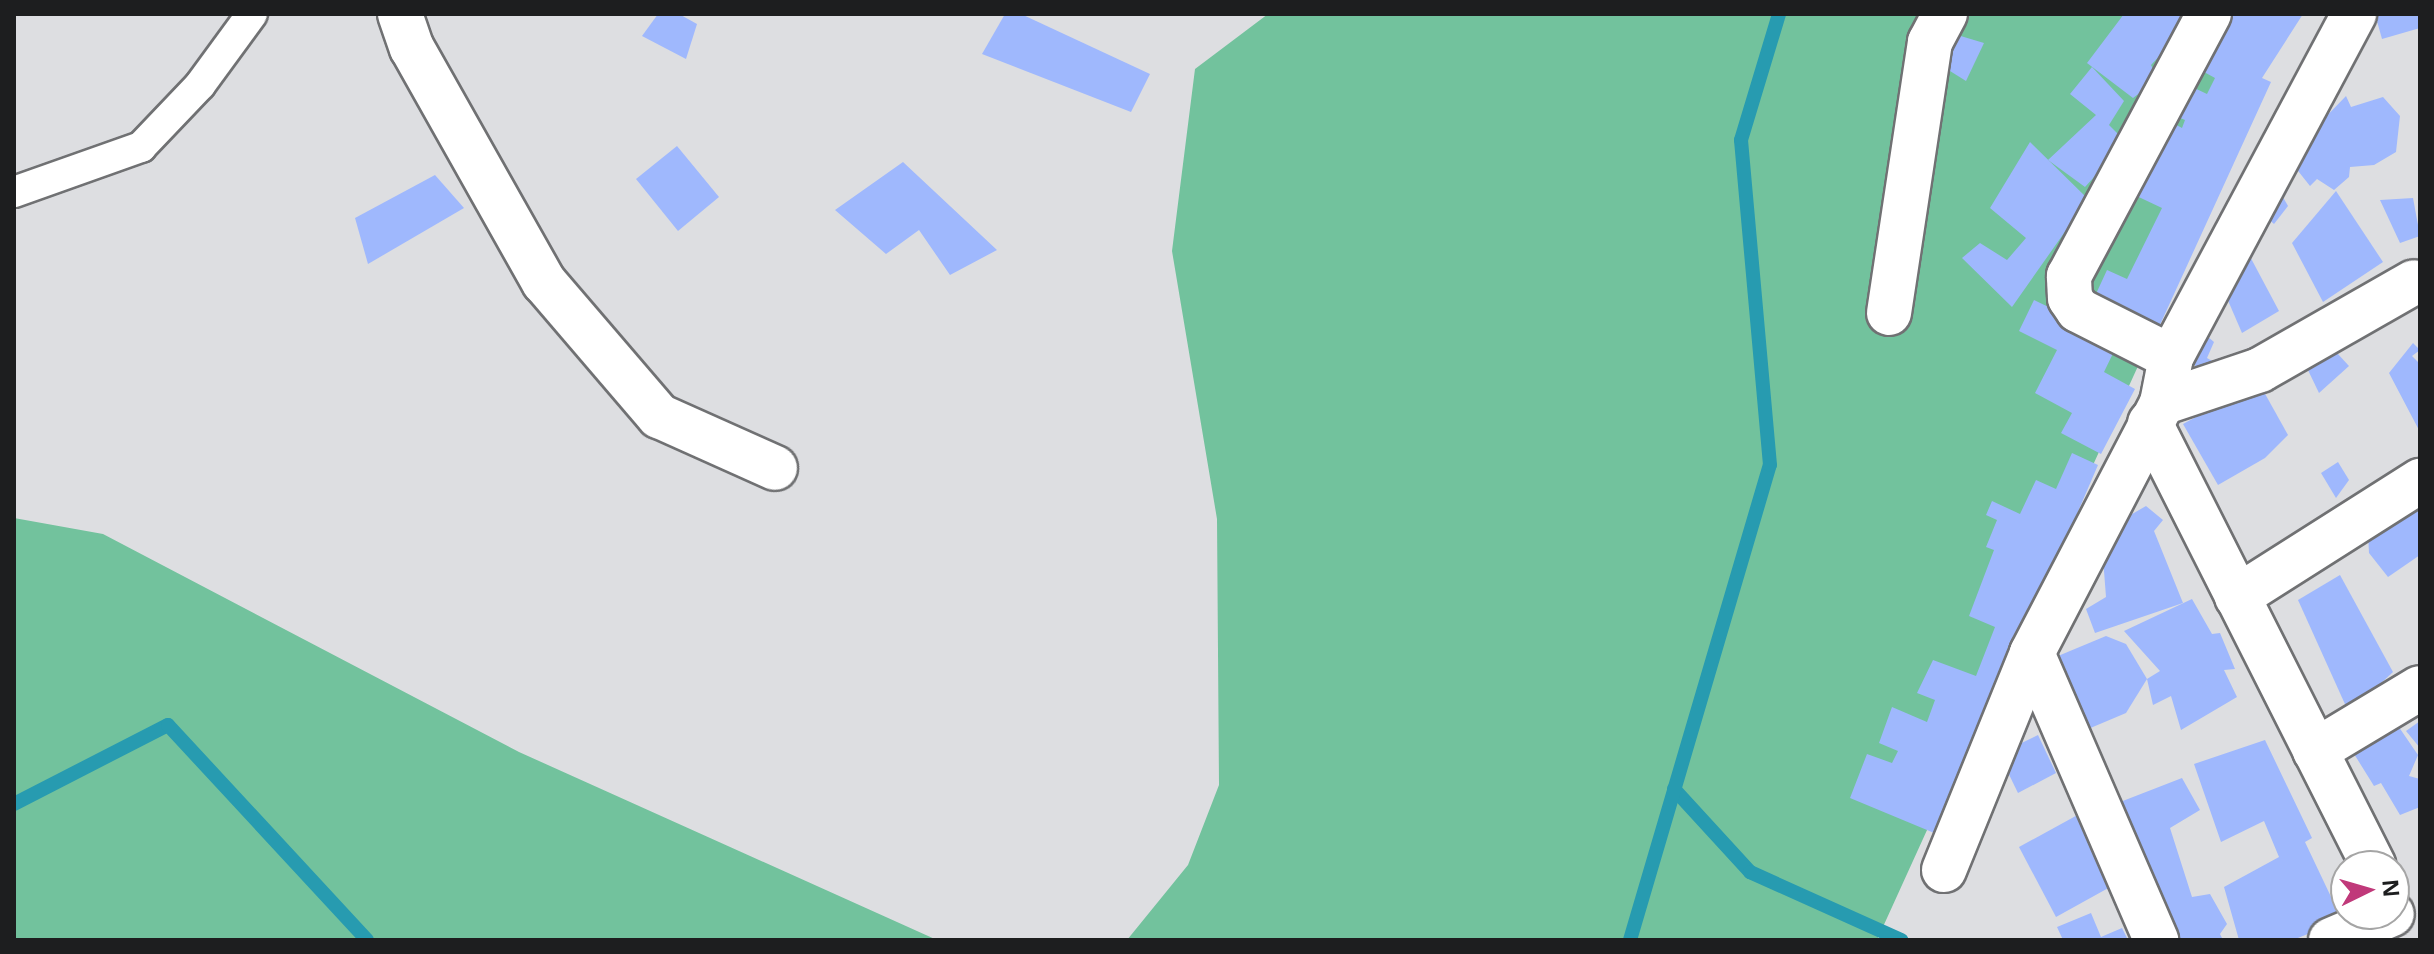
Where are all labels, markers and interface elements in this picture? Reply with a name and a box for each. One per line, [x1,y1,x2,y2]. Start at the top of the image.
north arrow [2330,850,2410,930]
text: N [2376,878,2408,898]

